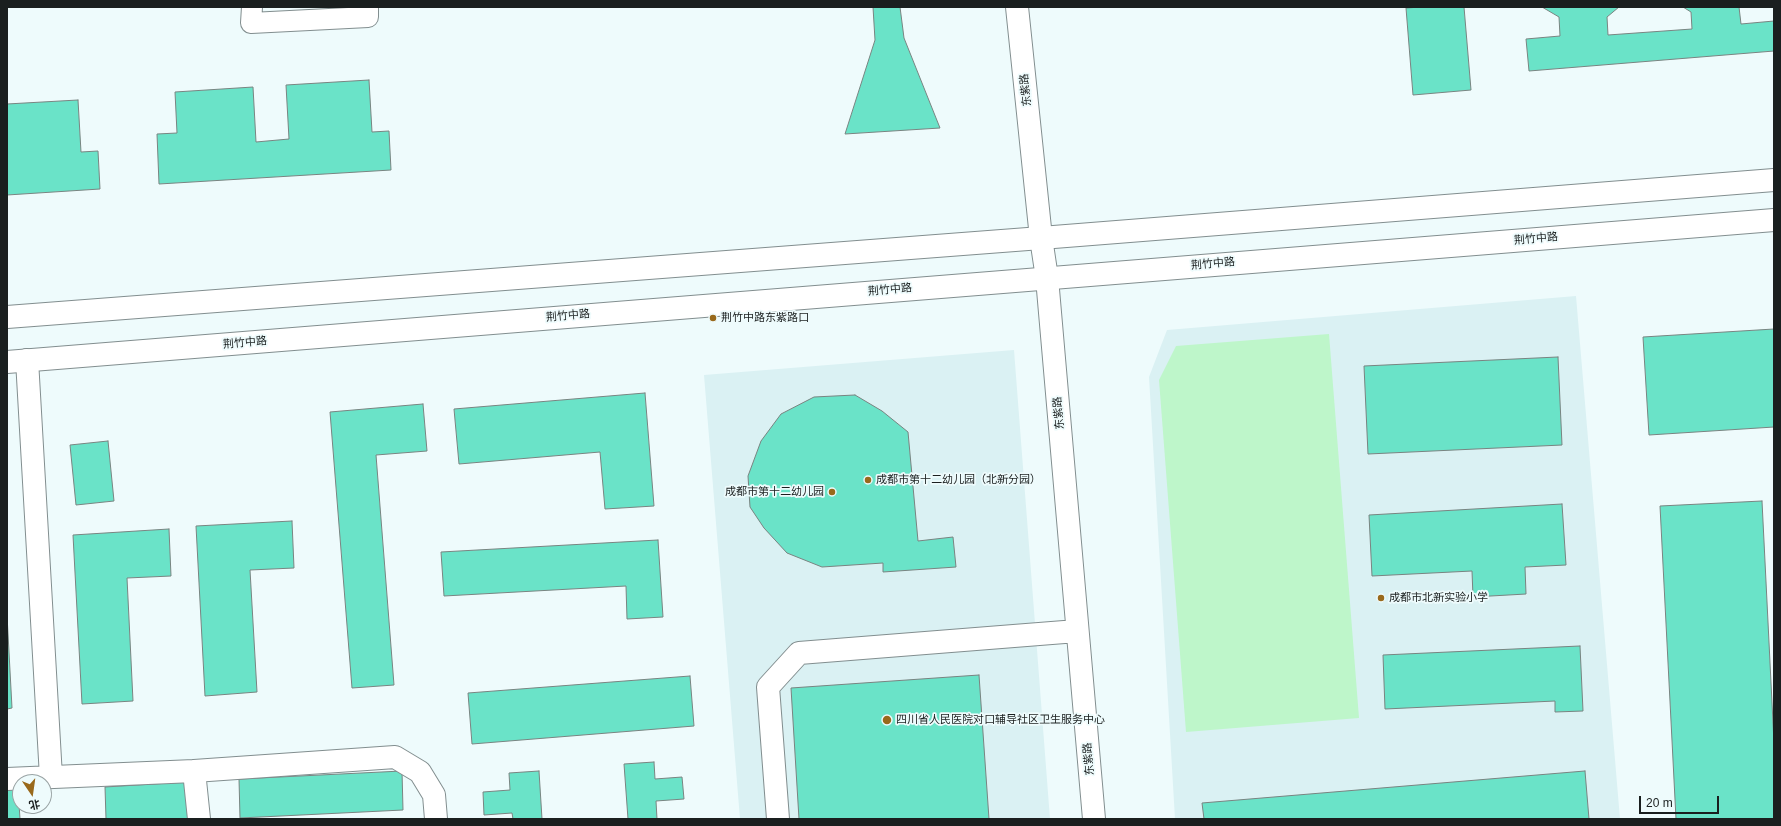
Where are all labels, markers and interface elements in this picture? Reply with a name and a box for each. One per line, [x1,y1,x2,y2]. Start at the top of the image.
street label: 东紫路 [1018,73,1034,107]
street label: 荆竹中路 [1514,231,1558,247]
street label: 荆竹中路 [1191,256,1235,272]
street label: 荆竹中路 [868,282,912,298]
street label: 荆竹中路 [546,308,590,324]
place label: 荆竹中路东紫路口 [721,311,809,325]
marker: 荆竹中路东紫路口 [708,313,718,323]
street label: 荆竹中路 [223,335,267,351]
street label: 东紫路 [1051,396,1067,430]
place label: 成都市第十二幼儿园（北新分园） [876,473,1041,487]
marker: 成都市第十二幼儿园（北新分园） [863,475,873,485]
place label: 成都市第十二幼儿园 [725,485,824,499]
marker: 成都市第十二幼儿园 [827,487,837,497]
place label: 成都市北新实验小学 [1389,591,1488,605]
marker: 成都市北新实验小学 [1376,593,1386,603]
place label: 四川省人民医院对口辅导社区卫生服务中心 [896,713,1105,727]
marker: 四川省人民医院对口辅导社区卫生服务中心 [881,714,893,726]
street label: 东紫路 [1081,742,1097,776]
north arrow [12,774,52,814]
scale bar [1641,788,1721,814]
text: 20 m [1646,796,1673,810]
text: 北 [28,798,41,812]

